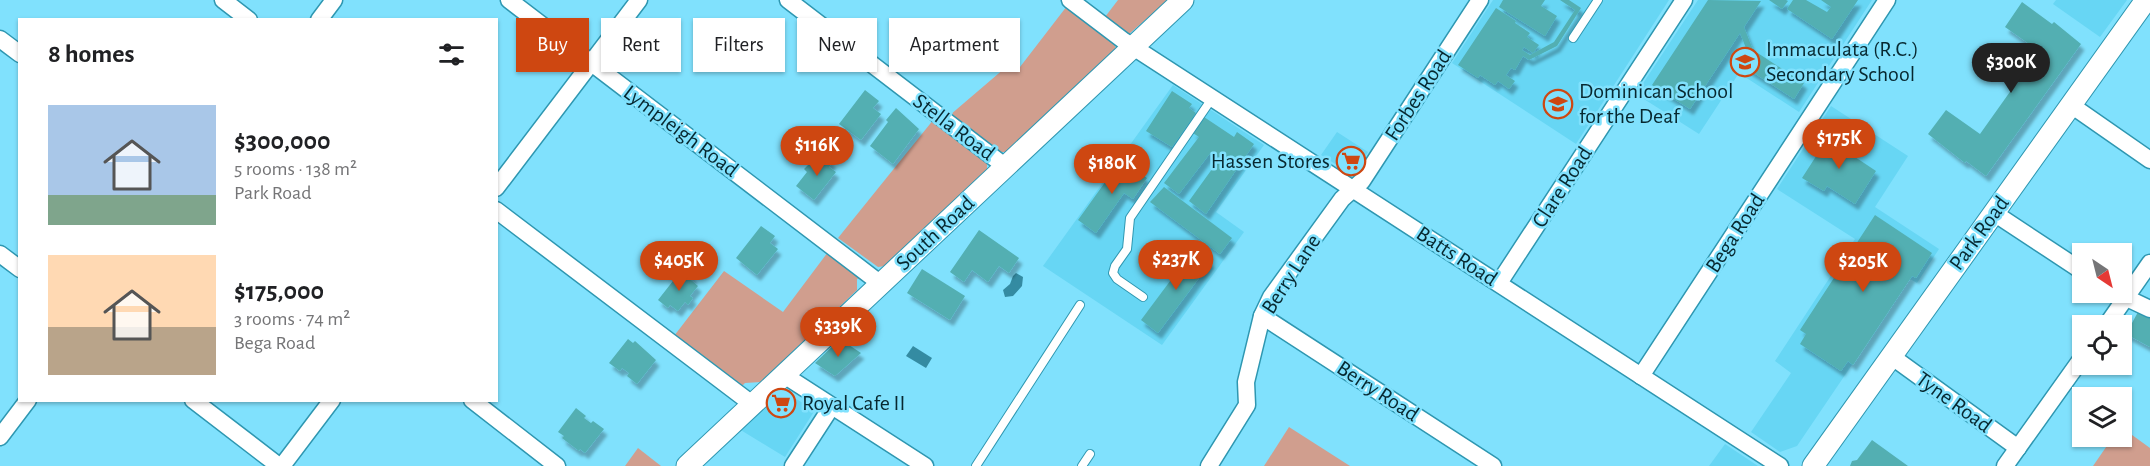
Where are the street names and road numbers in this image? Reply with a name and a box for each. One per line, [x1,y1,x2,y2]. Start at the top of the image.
street label: Forbes Road [1381,46,1455,144]
street label: Lympleigh Road [620,81,742,181]
street label: Stella Road [909,89,999,165]
street label: Clare Road [1528,143,1596,231]
street label: Bega Road [1701,189,1769,277]
street label: South Road [892,192,978,274]
street label: Park Road [1945,192,2013,274]
street label: Batts Road [1413,222,1501,290]
street label: Berry Lane [1257,230,1325,318]
street label: Berry Road [1333,356,1423,426]
street label: Tyne Road [1912,367,1996,437]

